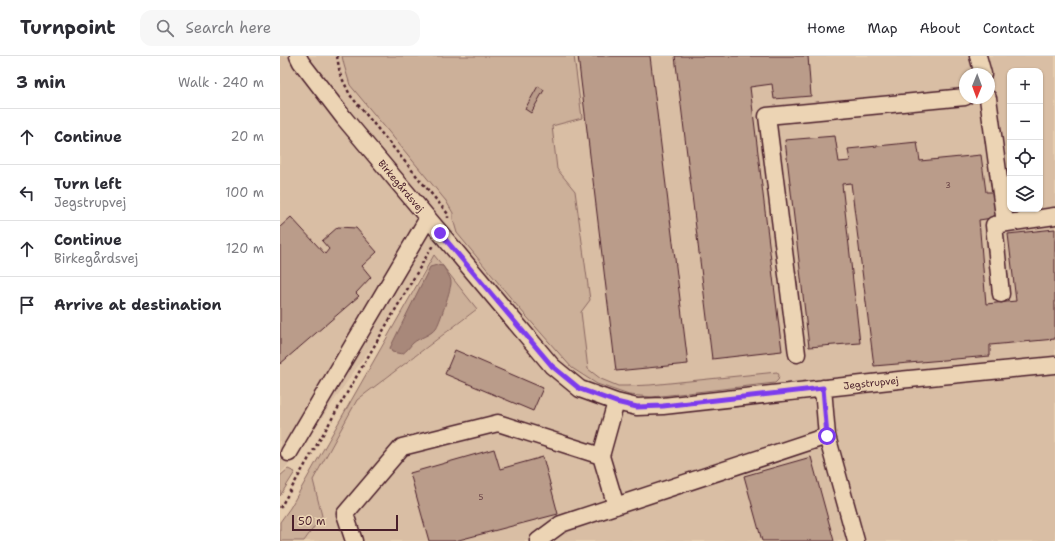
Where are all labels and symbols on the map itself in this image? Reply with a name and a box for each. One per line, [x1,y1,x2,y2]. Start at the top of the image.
north arrow [959,68,995,104]
street label: Birkegårdsvej [375,157,427,215]
house number: 3 [945,180,951,191]
route end [431,224,449,242]
street label: Jegstrupvej [843,374,900,392]
route start [818,427,836,445]
house number: 5 [479,492,484,503]
scale bar [292,513,398,532]

